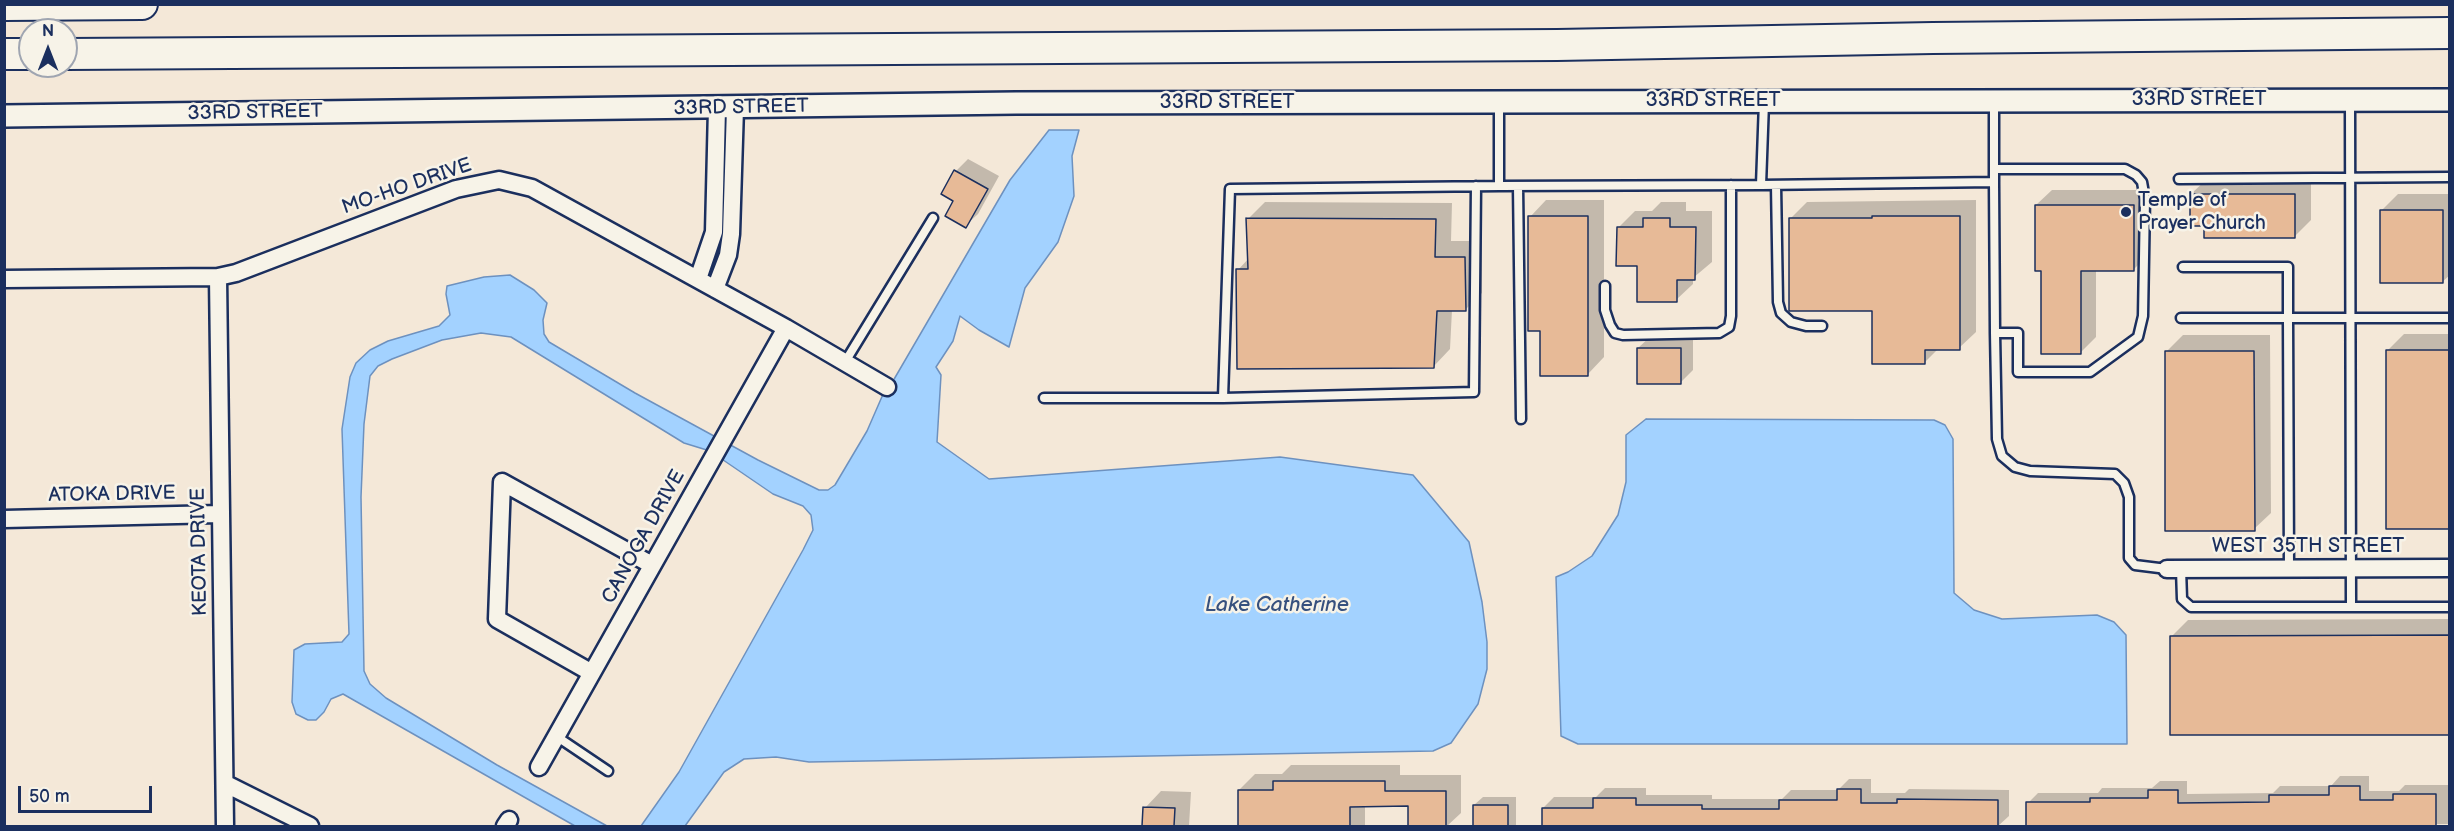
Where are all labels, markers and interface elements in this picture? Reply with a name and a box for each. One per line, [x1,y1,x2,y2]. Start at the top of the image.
north arrow [18,18,78,78]
text: N [42,22,54,41]
street label: 33RD STREET [2131,88,2267,112]
street label: 33RD STREET [1645,89,1781,113]
street label: 33RD STREET [1159,91,1295,115]
street label: 33RD STREET [673,95,809,121]
street label: 33RD STREET [187,100,323,126]
street label: MO-HO DRIVE [339,154,475,220]
place label: Temple of Prayer Church [2138,189,2266,236]
marker: Temple of Prayer Church [2119,205,2133,219]
street label: CANOGA DRIVE [597,466,691,608]
street label: ATOKA DRIVE [48,482,176,508]
street label: KEOTA DRIVE [187,488,213,616]
street label: WEST 35TH STREET [2212,535,2404,559]
water label: Lake Catherine [1205,593,1349,619]
scale bar [21,774,154,812]
text: 50 m [29,786,70,807]

